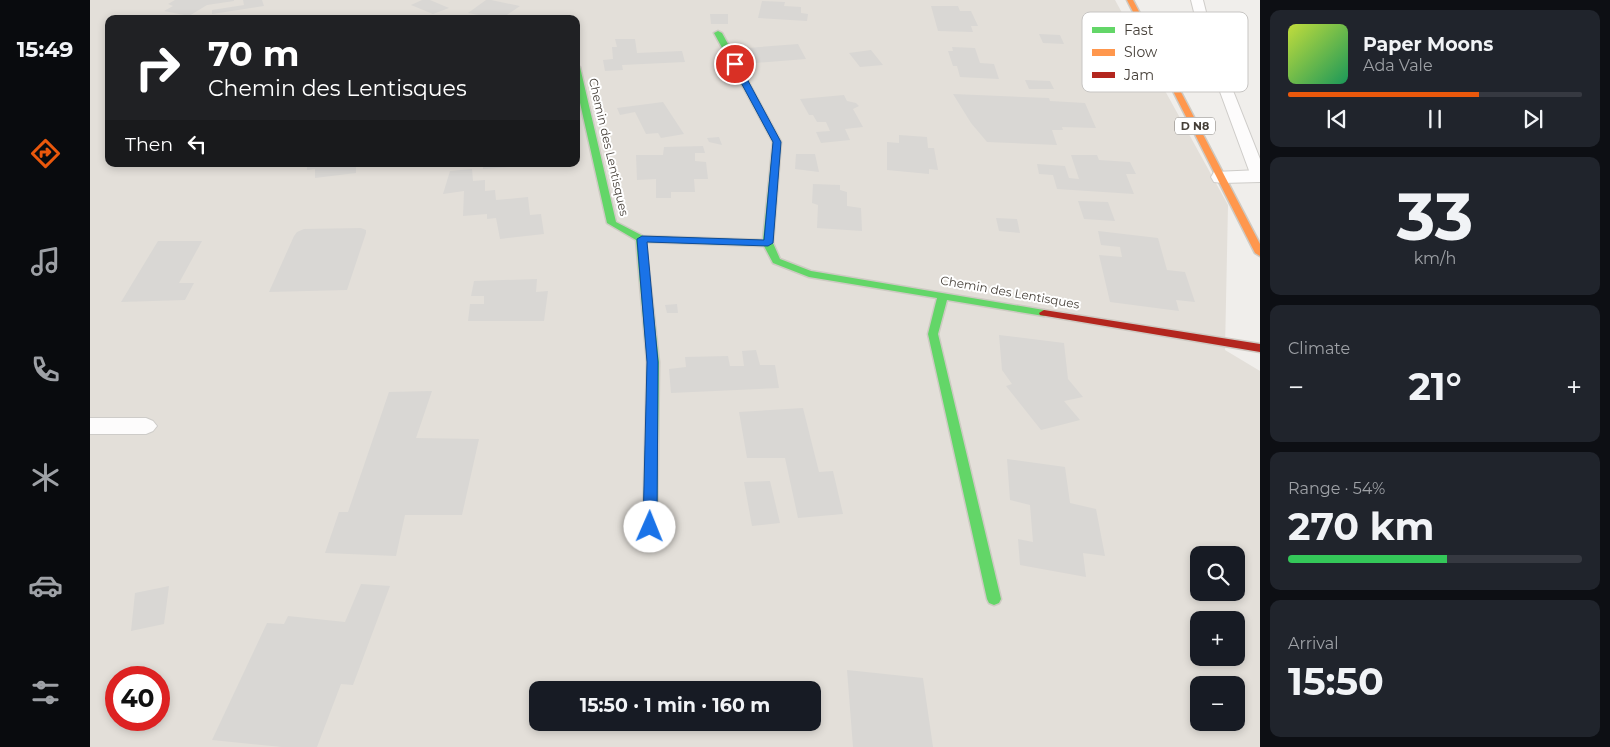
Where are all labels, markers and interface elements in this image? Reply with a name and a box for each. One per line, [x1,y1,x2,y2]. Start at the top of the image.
legend [1082,12,1248,92]
text: Fast [1124,21,1154,39]
text: 70 m [208,32,299,75]
text: Paper Moons [1363,33,1493,56]
icon: right [125,35,190,100]
text: 15:49 [17,36,73,63]
pin [714,43,756,85]
text: Slow [1124,43,1158,61]
icon: arrive [721,50,749,78]
text: Ada Vale [1363,56,1433,75]
text: Jam [1123,66,1154,84]
text: Chemin des Lentisques [208,75,467,102]
street label: Chemin des Lentisques [586,77,632,218]
icon: previous [1323,105,1351,133]
icon: pause [1421,105,1449,133]
icon: next [1519,105,1547,133]
road number: D N8 [1175,118,1215,134]
icon: left [183,130,211,158]
text: Then [125,133,173,156]
icon: directions [28,136,63,171]
text: 33 [1397,177,1473,256]
icon: music [28,244,63,279]
text: km/h [1414,249,1456,268]
street label: Chemin des Lentisques [939,272,1081,312]
text: Climate [1288,339,1350,358]
icon: phone [28,352,63,387]
text: 21° [1408,363,1462,410]
text: − [1288,370,1304,404]
text: + [1566,370,1582,404]
icon: climate [28,460,63,495]
text: Range · 54% [1288,479,1385,498]
position arrow [623,500,675,552]
text: 270 km [1288,503,1434,550]
map controls [1190,546,1245,731]
button: search [1190,546,1245,601]
icon: car [28,568,63,603]
button: + [1190,611,1245,666]
text: Arrival [1288,634,1338,653]
text: 15:50 [1288,658,1384,705]
speed limit sign: 40 [105,666,170,731]
icon: filters [28,675,63,710]
button: − [1190,676,1245,731]
text: 15:50 · 1 min · 160 m [580,694,770,717]

